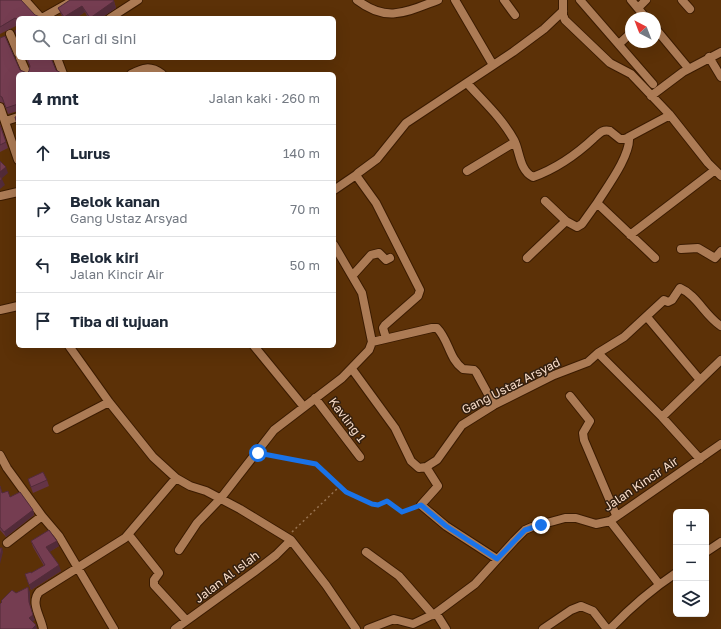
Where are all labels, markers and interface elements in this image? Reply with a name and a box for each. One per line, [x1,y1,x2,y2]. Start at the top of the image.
north arrow [625,12,661,48]
search box [16,16,336,60]
icon: search [30,27,52,49]
text: Cari di sini [62,29,137,47]
text: 4 mnt [32,88,79,109]
text: Jalan kaki · 260 m [209,90,320,106]
icon: ahead [32,142,54,164]
text: Lurus [70,144,111,162]
text: 140 m [283,145,320,161]
text: Belok kanan [70,192,160,210]
icon: right [32,198,54,220]
text: 70 m [290,201,320,217]
text: Gang Ustaz Arsyad [70,210,187,226]
text: Belok kiri [70,248,139,266]
icon: left [32,254,54,276]
text: 50 m [290,257,320,273]
text: Jalan Kincir Air [70,266,164,282]
icon: arrive [32,310,54,332]
text: Tiba di tujuan [70,312,168,330]
street label: Gang Ustaz Arsyad [459,354,562,417]
street label: Kavling 1 [326,394,369,445]
route start [249,444,267,462]
street label: Jalan Kincir Air [601,453,681,514]
map controls [673,509,709,617]
button: + [673,509,709,545]
route end [532,516,550,534]
button: − [673,545,709,581]
street label: Jalan Al Islah [191,547,262,606]
button: layers [673,581,709,617]

